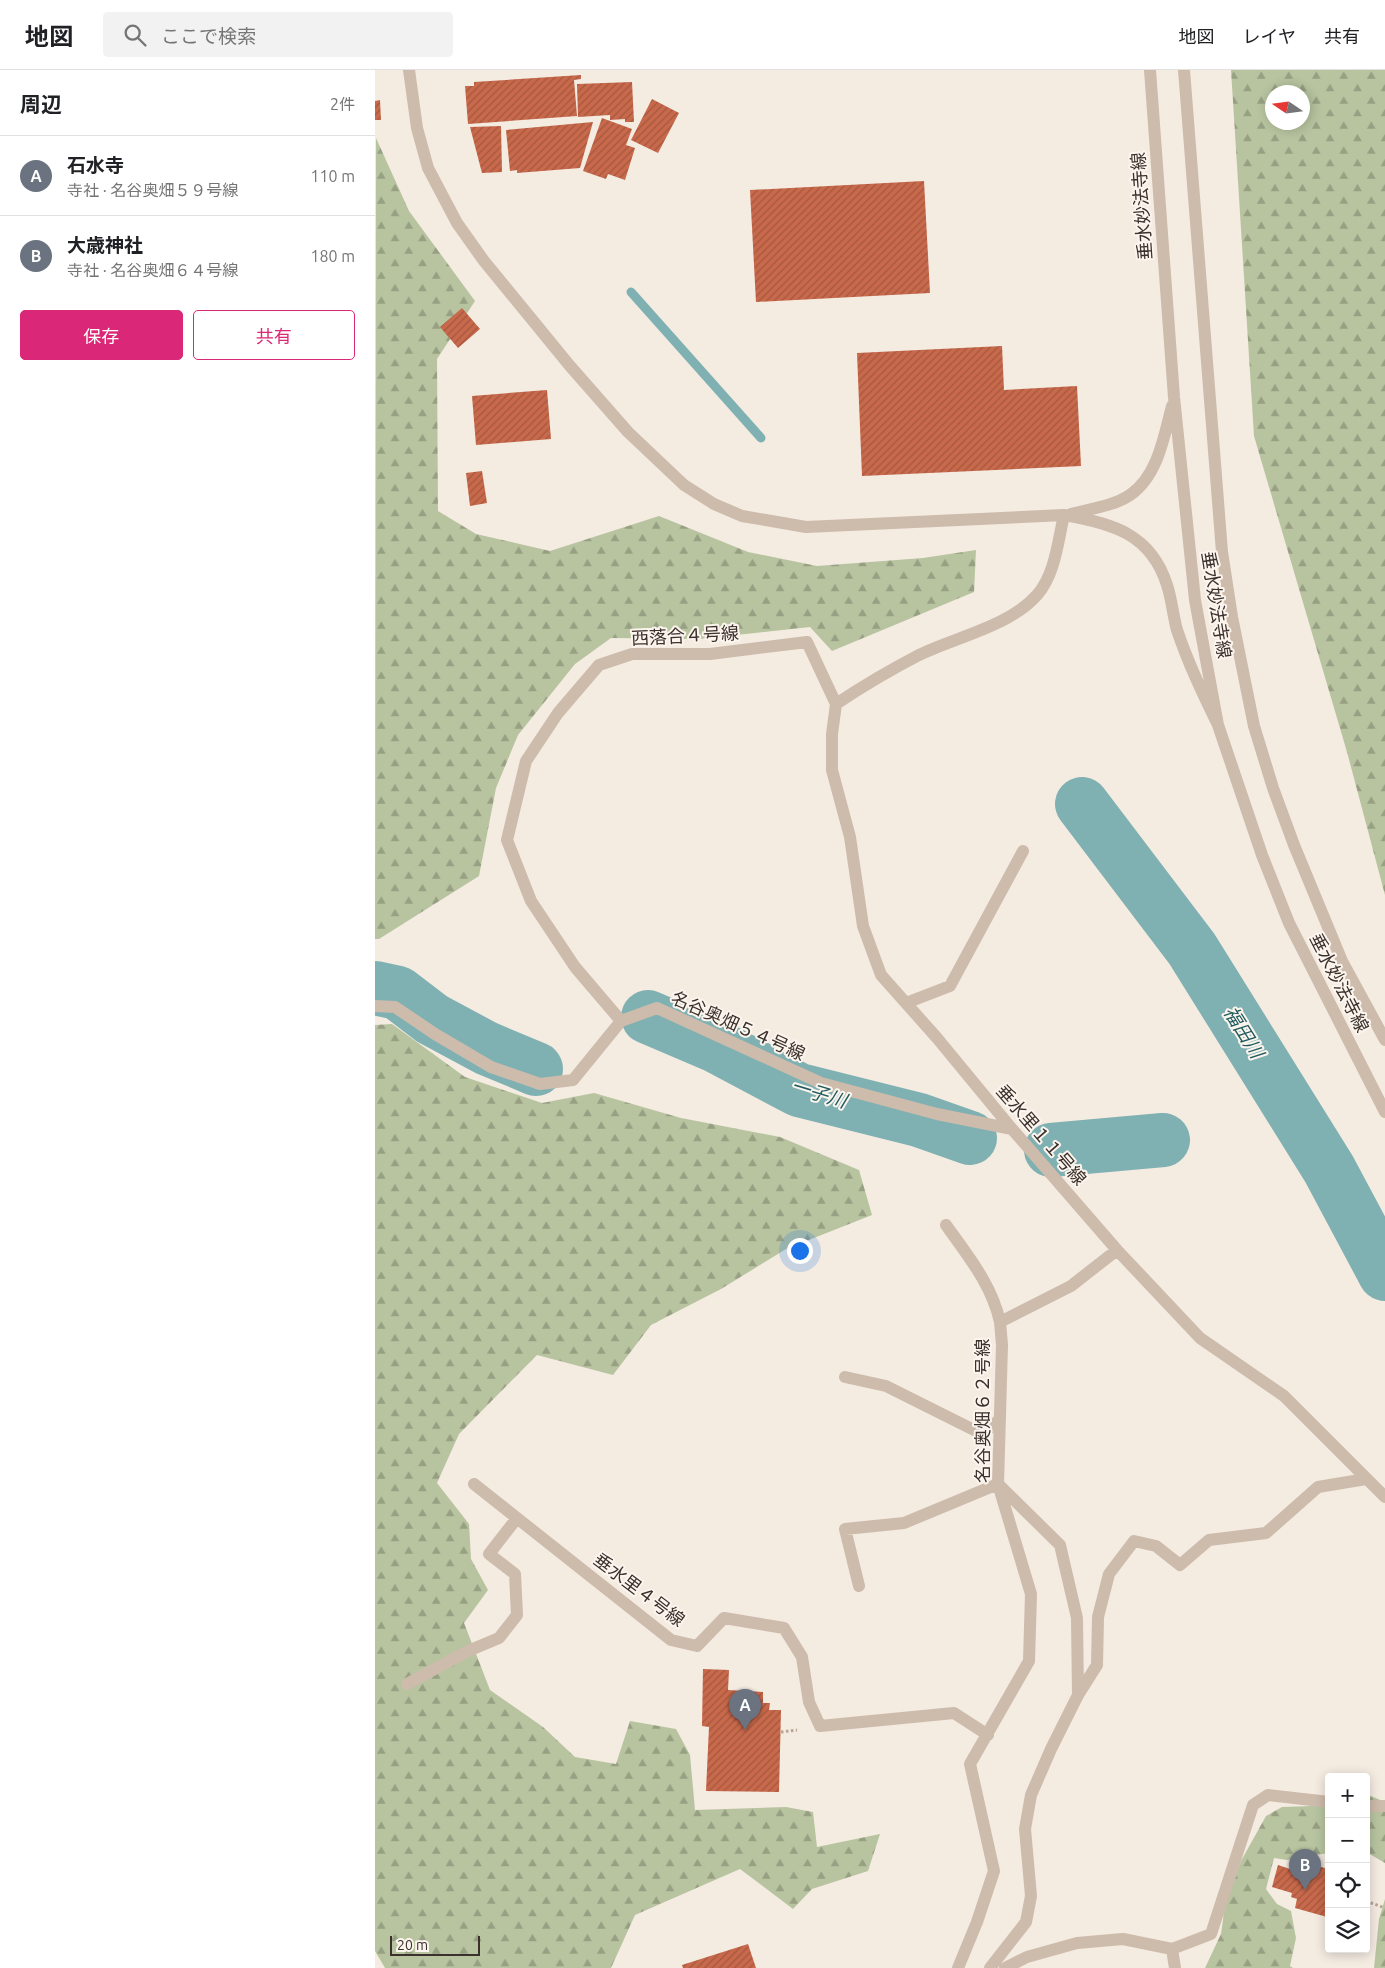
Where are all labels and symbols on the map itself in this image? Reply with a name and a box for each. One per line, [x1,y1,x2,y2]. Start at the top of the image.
north arrow [1265,85,1310,130]
street label: 垂水妙法寺線 [1127,152,1155,261]
street label: 垂水妙法寺線 [1199,550,1235,660]
street label: 西落合４号線 [630,622,739,648]
street label: 垂水妙法寺線 [1306,930,1373,1035]
street label: 名谷奥畑５４号線 [669,987,808,1064]
water label: 福田川 [1220,1002,1269,1064]
water label: 一子川 [789,1074,851,1112]
street label: 垂水里１１号線 [993,1080,1091,1188]
your location [787,1238,813,1264]
street label: 名谷奥畑６２号線 [972,1339,992,1483]
street label: 垂水里４号線 [590,1549,689,1630]
pin: A [729,1689,761,1730]
pin: B [1289,1849,1321,1890]
scale bar [390,1933,480,1956]

